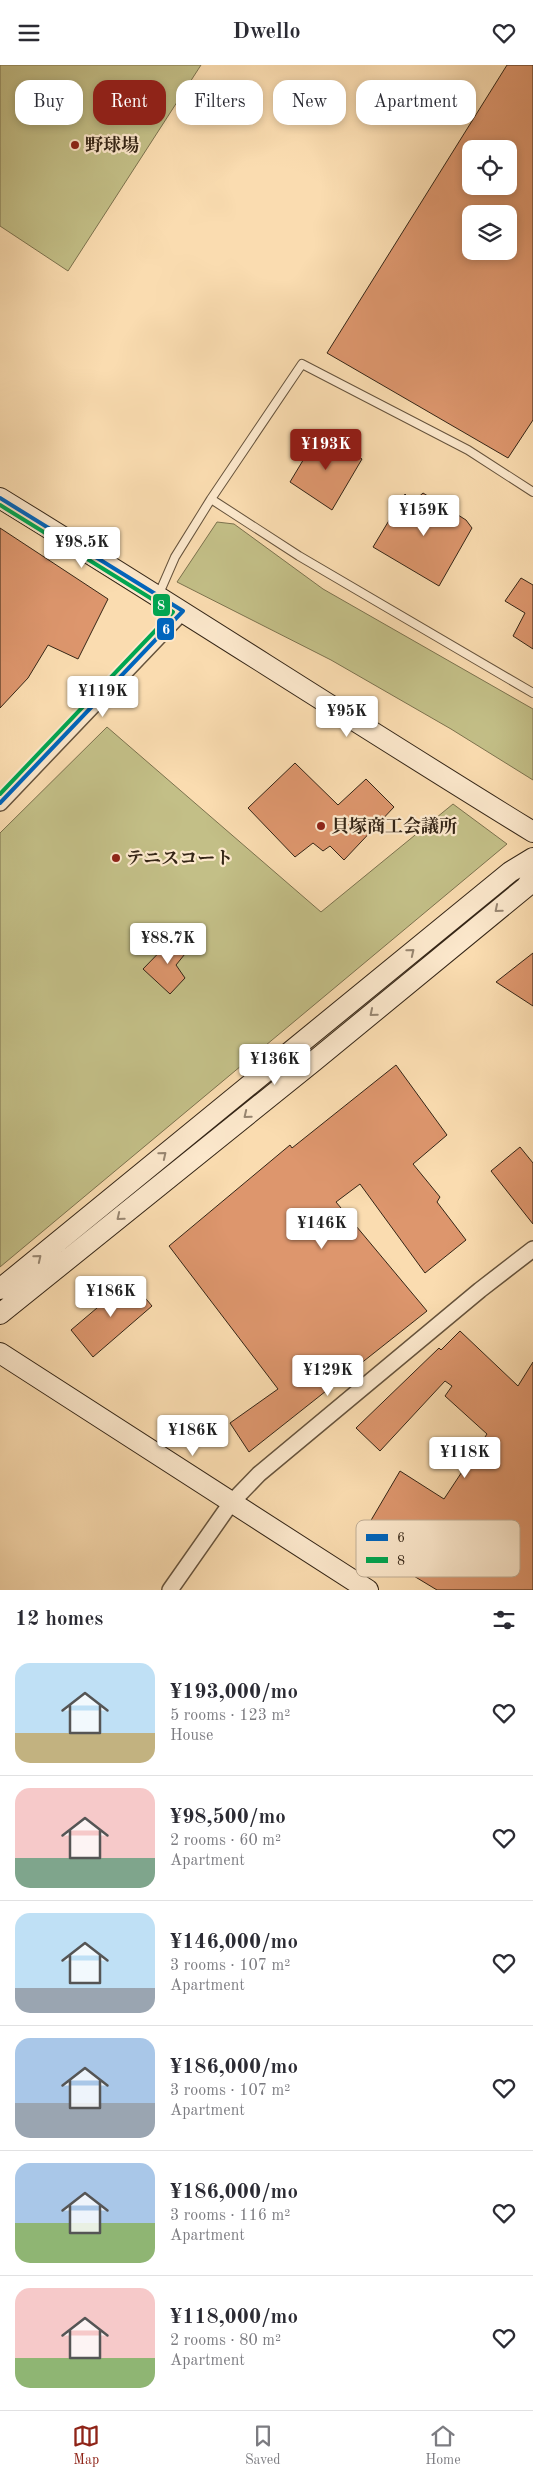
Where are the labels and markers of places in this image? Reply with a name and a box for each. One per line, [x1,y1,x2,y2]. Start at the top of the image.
place label: 野球場 [85,135,139,155]
marker: 野球場 [69,139,81,151]
pin: ¥193K [291,429,361,471]
pin: ¥159K [389,495,459,537]
pin: ¥98.5K [41,527,123,569]
pin: ¥119K [68,675,138,718]
pin: ¥95K [317,695,377,738]
place label: 貝塚商工会議所 [331,816,457,836]
marker: 貝塚商工会議所 [315,820,327,832]
place label: テニスコート [126,849,233,868]
marker: テニスコート [110,852,122,864]
pin: ¥88.7K [127,923,209,965]
pin: ¥136K [240,1043,310,1086]
pin: ¥146K [287,1207,357,1250]
pin: ¥186K [76,1275,146,1318]
pin: ¥129K [293,1355,363,1397]
pin: ¥186K [158,1415,228,1457]
pin: ¥118K [430,1437,500,1479]

